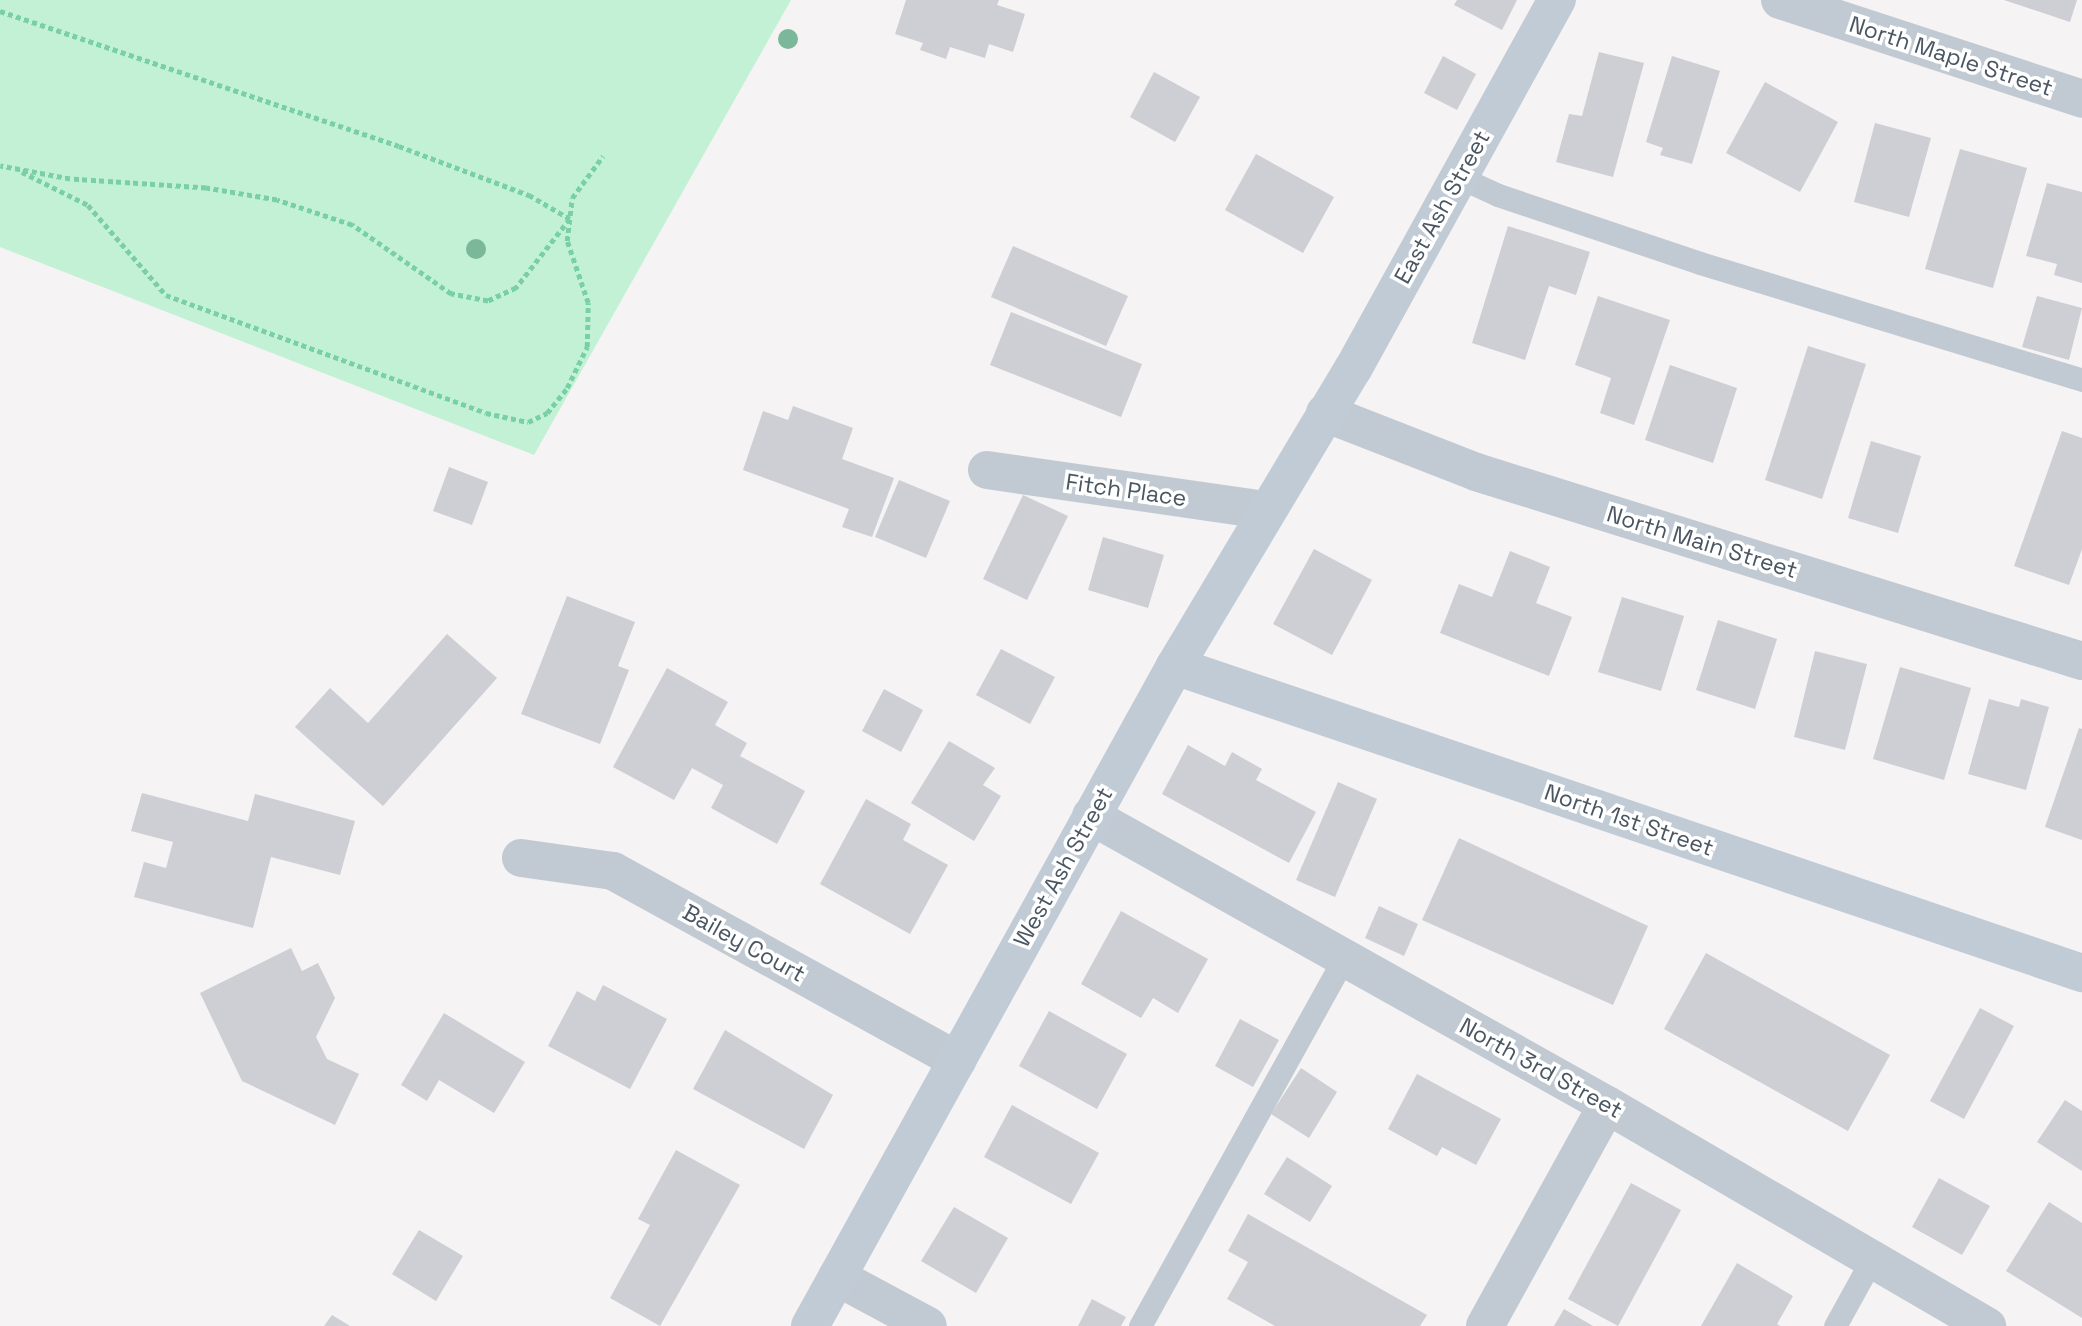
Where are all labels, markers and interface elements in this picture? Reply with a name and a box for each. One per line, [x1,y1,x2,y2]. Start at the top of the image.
street label: North Maple Street [1846,10,2056,102]
street label: East Ash Street [1388,125,1496,289]
street label: Fitch Place [1064,468,1188,512]
street label: North Main Street [1603,500,1801,584]
street label: North 1st Street [1541,778,1717,862]
street label: West Ash Street [1008,782,1118,952]
street label: Bailey Court [678,898,810,988]
street label: North 3rd Street [1455,1012,1627,1124]

